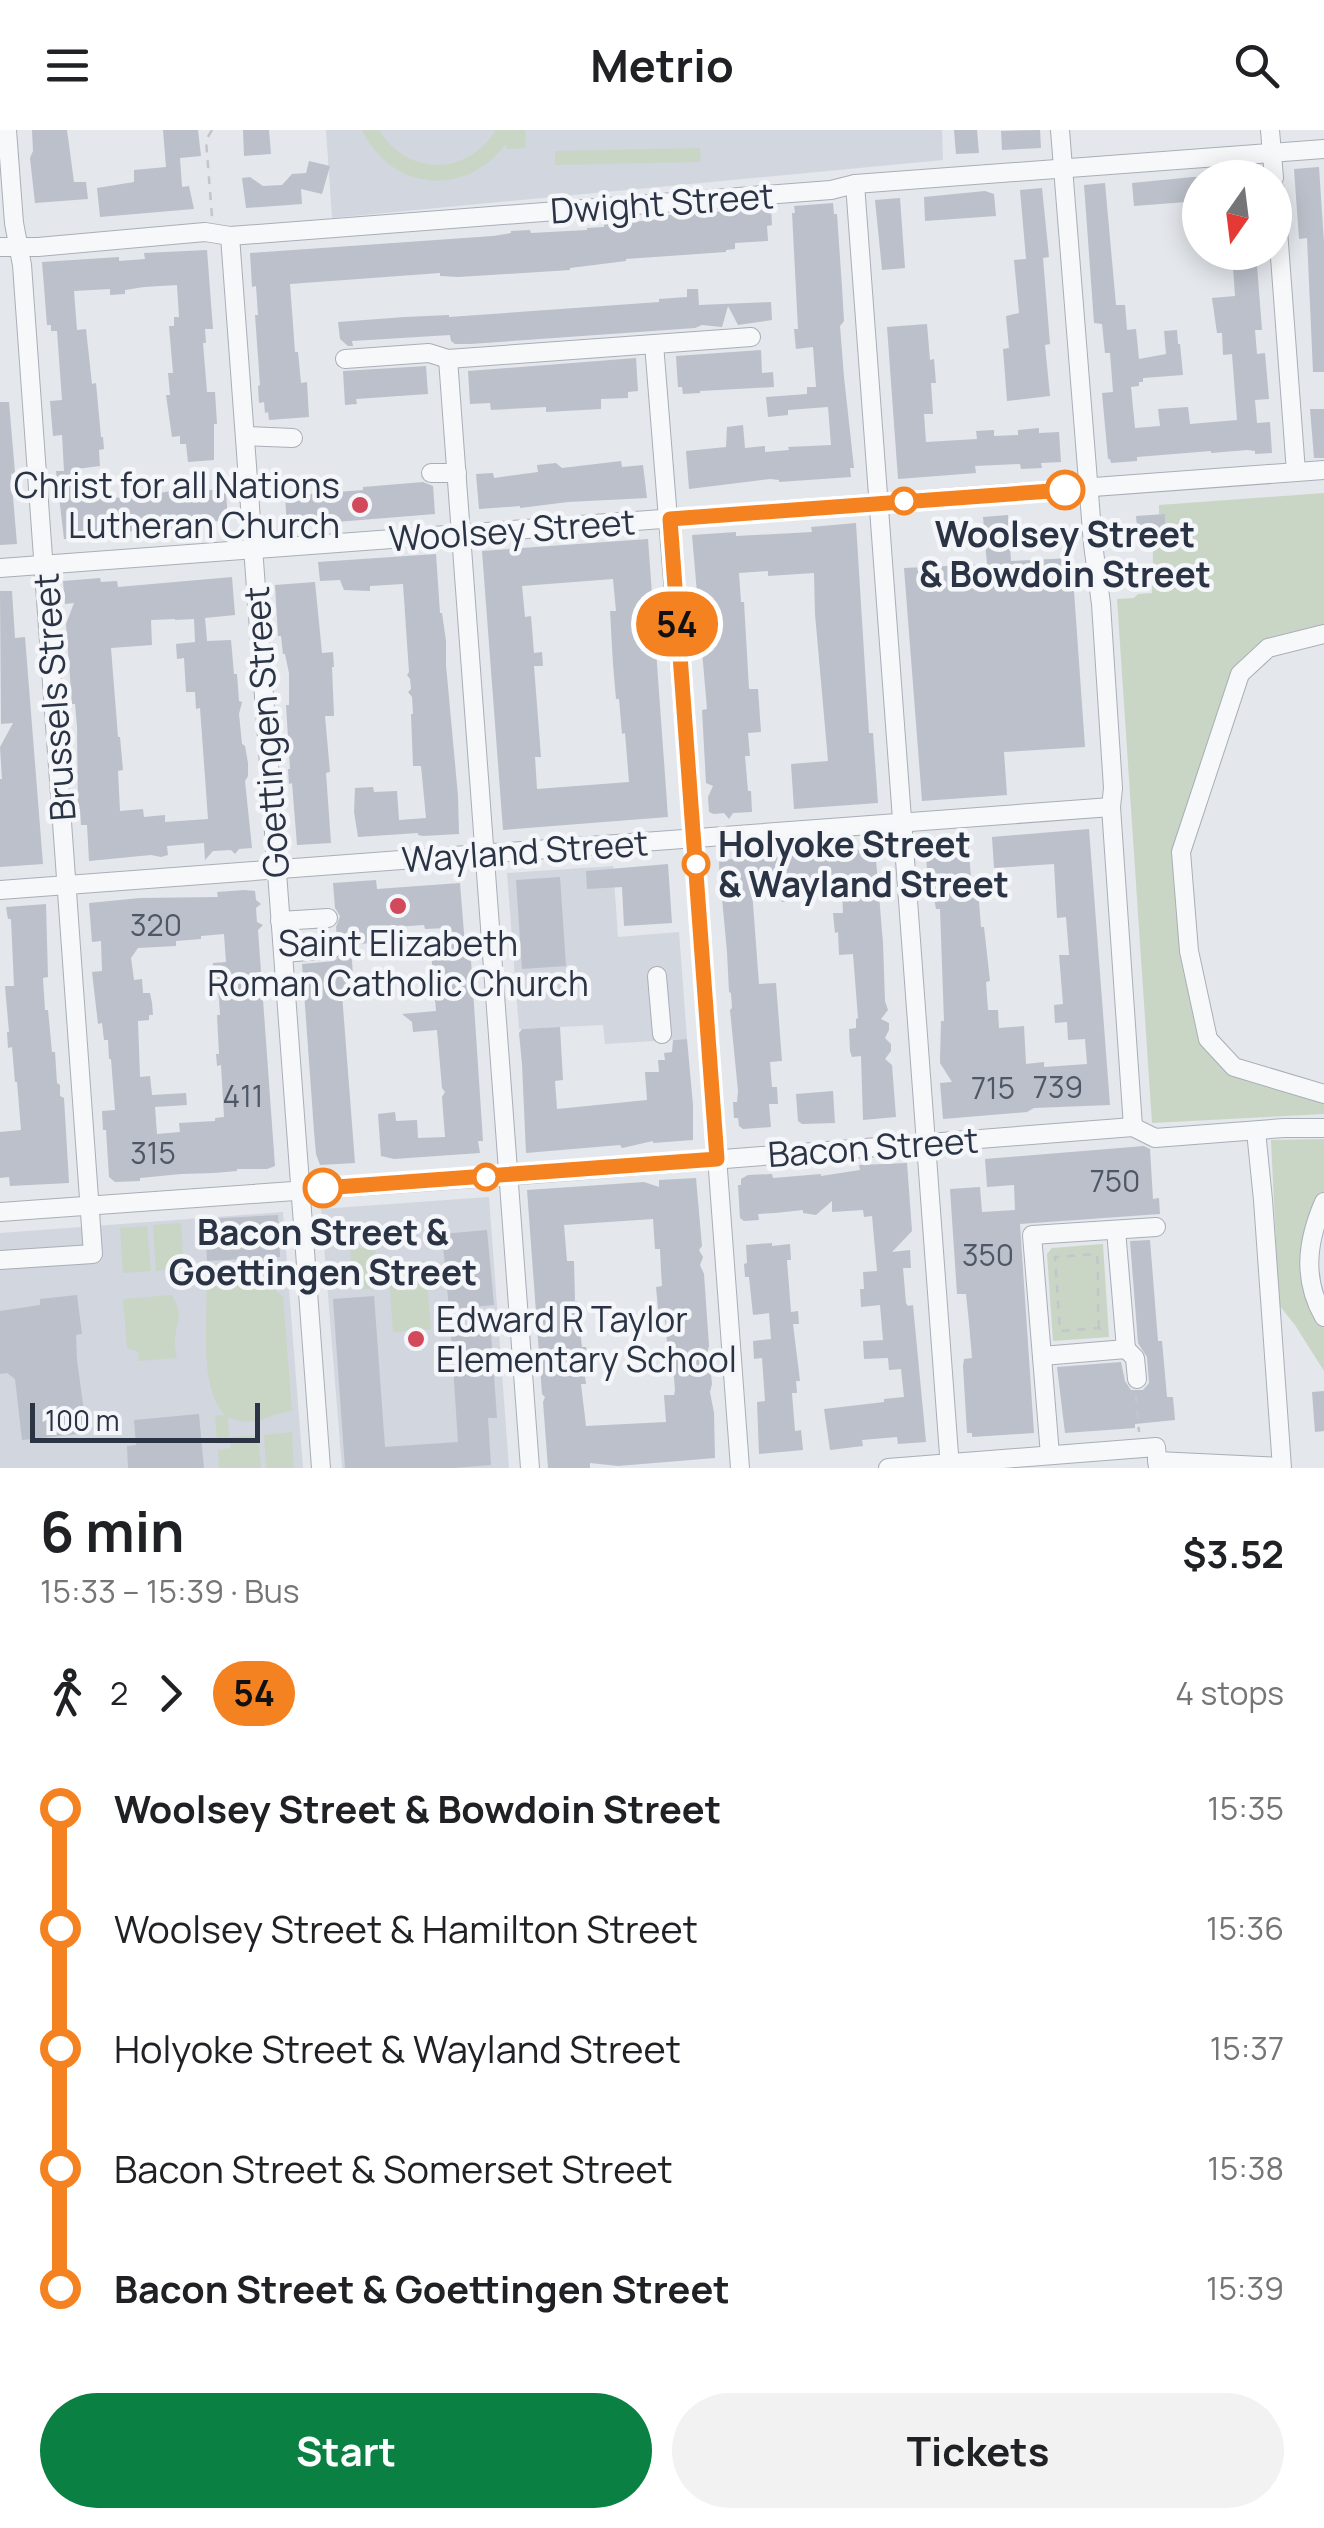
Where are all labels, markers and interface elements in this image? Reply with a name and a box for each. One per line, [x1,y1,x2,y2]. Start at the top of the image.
text: Metrio [590,34,734,96]
icon: menu [40,38,95,93]
icon: search [1229,38,1284,93]
north arrow [1182,160,1292,270]
map controls [1182,160,1292,270]
street label: Dwight Street [549,171,775,235]
place label: Christ for all Nations Lutheran Church [14,461,340,549]
marker: Woolsey Street & Bowdoin Street [1046,471,1084,509]
unlabelled marker [891,488,917,514]
marker: Christ for all Nations Lutheran Church [349,494,371,516]
street label: Woolsey Street [387,497,637,563]
place label: Woolsey Street & Bowdoin Street [919,510,1211,598]
street label: Brussels Street [21,571,87,823]
street label: Goettingen Street [232,585,300,879]
line badge: 54 [632,592,722,656]
text: 54 [656,600,698,648]
street label: Wayland Street [400,818,650,884]
place label: Holyoke Street & Wayland Street [718,820,1009,908]
marker: Holyoke Street & Wayland Street [683,851,709,877]
marker: Saint Elizabeth Roman Catholic Church [387,895,409,917]
house number: 320 [130,904,182,945]
place label: Saint Elizabeth Roman Catholic Church [207,919,589,1007]
house number: 739 [1033,1066,1083,1107]
house number: 715 [971,1067,1015,1108]
house number: 411 [222,1075,264,1116]
street label: Bacon Street [766,1116,980,1178]
house number: 315 [130,1132,176,1173]
house number: 750 [1090,1160,1140,1201]
unlabelled marker [473,1164,499,1190]
marker: Bacon Street & Goettingen Street [304,1169,342,1207]
place label: Bacon Street & Goettingen Street [169,1208,477,1296]
house number: 350 [962,1234,1014,1275]
place label: Edward R Taylor Elementary School [436,1295,737,1383]
marker: Edward R Taylor Elementary School [405,1328,427,1350]
scale bar [30,1398,260,1442]
text: 100 m [45,1401,119,1439]
text: 6 min [40,1493,184,1569]
text: $3.52 [1183,1527,1284,1579]
text: 15:33 – 15:39 · Bus [40,1569,300,1613]
icon: walk [40,1666,95,1721]
icon: forward [143,1666,198,1721]
text: 54 [233,1669,275,1717]
text: 2 [110,1671,128,1715]
text: 4 stops [1175,1671,1284,1715]
text: Woolsey Street & Bowdoin Street [114,1782,721,1834]
text: 15:35 [1207,1786,1284,1830]
text: Woolsey Street & Hamilton Street [114,1902,698,1954]
text: 15:36 [1206,1906,1284,1950]
text: Holyoke Street & Wayland Street [114,2022,681,2074]
text: 15:37 [1210,2026,1284,2070]
text: Bacon Street & Somerset Street [114,2142,673,2194]
text: 15:38 [1207,2146,1284,2190]
text: Bacon Street & Goettingen Street [114,2262,730,2314]
text: 15:39 [1206,2266,1284,2310]
button: Start [40,2393,652,2508]
button: Tickets [672,2393,1284,2508]

